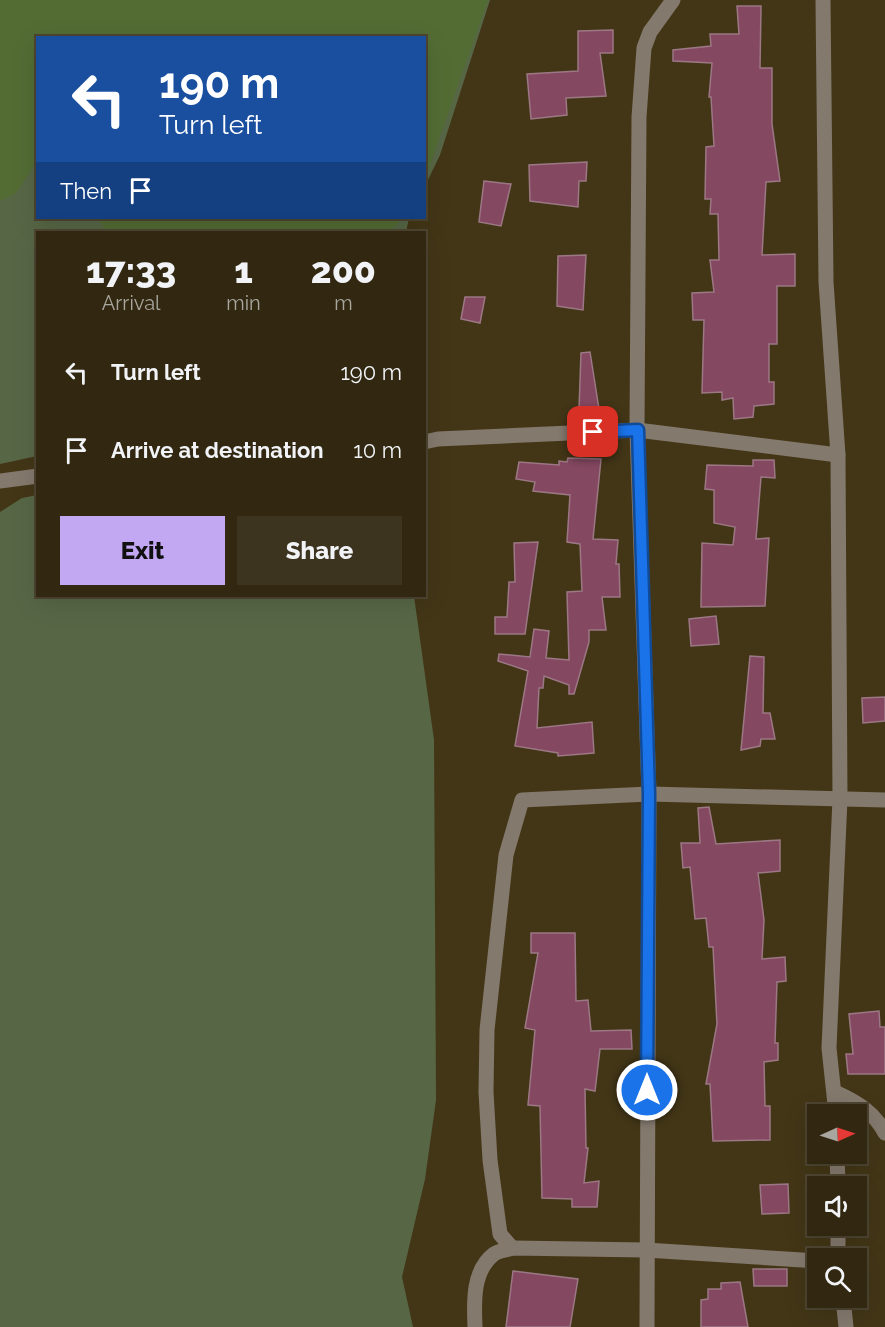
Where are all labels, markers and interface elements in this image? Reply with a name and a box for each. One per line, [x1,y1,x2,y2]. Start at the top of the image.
text: 190 m [159,59,279,108]
icon: left [60,60,138,138]
text: Turn left [159,109,262,140]
icon: arrive [124,174,157,207]
text: Then [60,178,112,204]
text: 17:33 [86,249,176,291]
text: 1 [234,249,253,291]
text: 200 [311,249,376,291]
text: Arrival [102,291,161,315]
text: min [226,291,261,315]
text: m [334,291,353,315]
icon: left [60,356,93,389]
text: Turn left [111,359,201,385]
text: 190 m [340,359,402,385]
pin [567,406,618,457]
icon: arrive [576,415,609,448]
icon: arrive [60,434,93,467]
text: Arrive at destination [111,437,324,463]
text: 10 m [353,437,402,463]
button: Exit [60,516,225,585]
button: Share [237,516,402,585]
position arrow [615,1058,679,1122]
north arrow [807,1104,867,1164]
map controls [807,1104,867,1308]
button: sound [807,1176,867,1236]
button: search [807,1248,867,1308]

